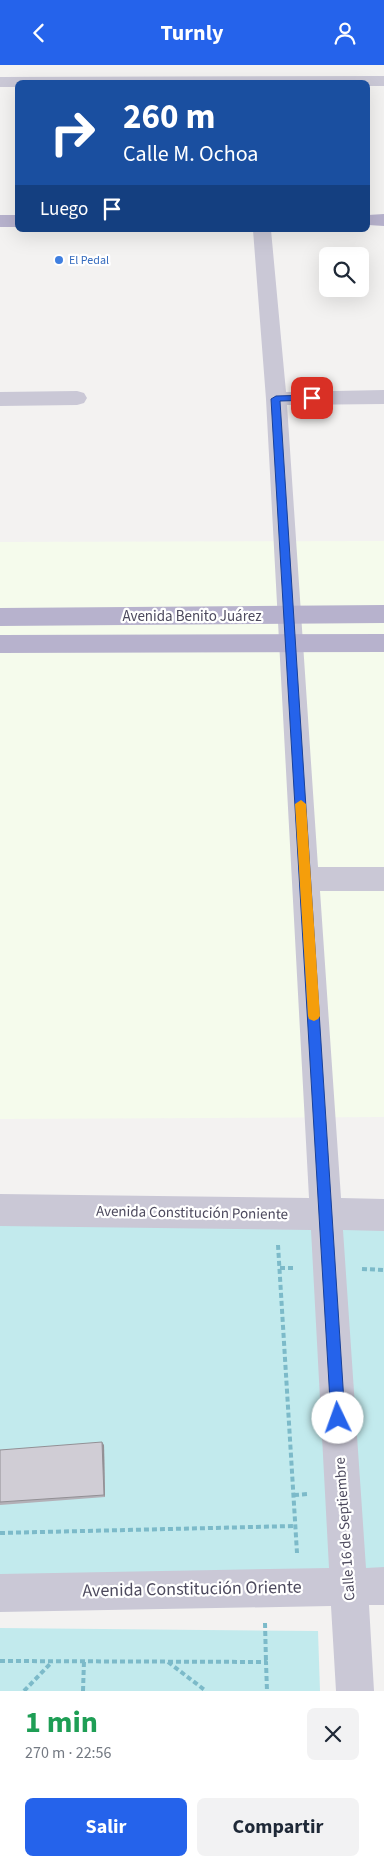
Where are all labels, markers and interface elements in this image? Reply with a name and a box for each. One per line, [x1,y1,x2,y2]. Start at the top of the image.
text: Turnly [161,17,223,49]
icon: back [25,19,53,47]
icon: person [331,19,359,47]
text: 260 m [123,92,215,142]
icon: right [40,100,105,165]
text: Calle M. Ochoa [123,138,258,170]
icon: arrive [98,195,126,223]
text: Luego [40,196,88,223]
map controls [319,247,369,297]
button: search [319,247,369,297]
place label: El Pedal [69,252,109,269]
marker: El Pedal [53,254,65,266]
pin [291,377,333,419]
icon: arrive [298,384,326,412]
street label: Avenida Benito Juárez [122,606,262,627]
street label: Avenida Constitución Poniente [96,1201,288,1225]
position arrow [311,1391,363,1443]
street label: Calle 16 de Septiembre [330,1457,360,1601]
street label: Avenida Constitución Oriente [82,1575,302,1603]
text: 1 min [25,1701,98,1744]
button: close [307,1708,359,1760]
text: 270 m · 22:56 [25,1742,112,1764]
button: Salir [25,1798,187,1856]
button: Compartir [197,1798,359,1856]

